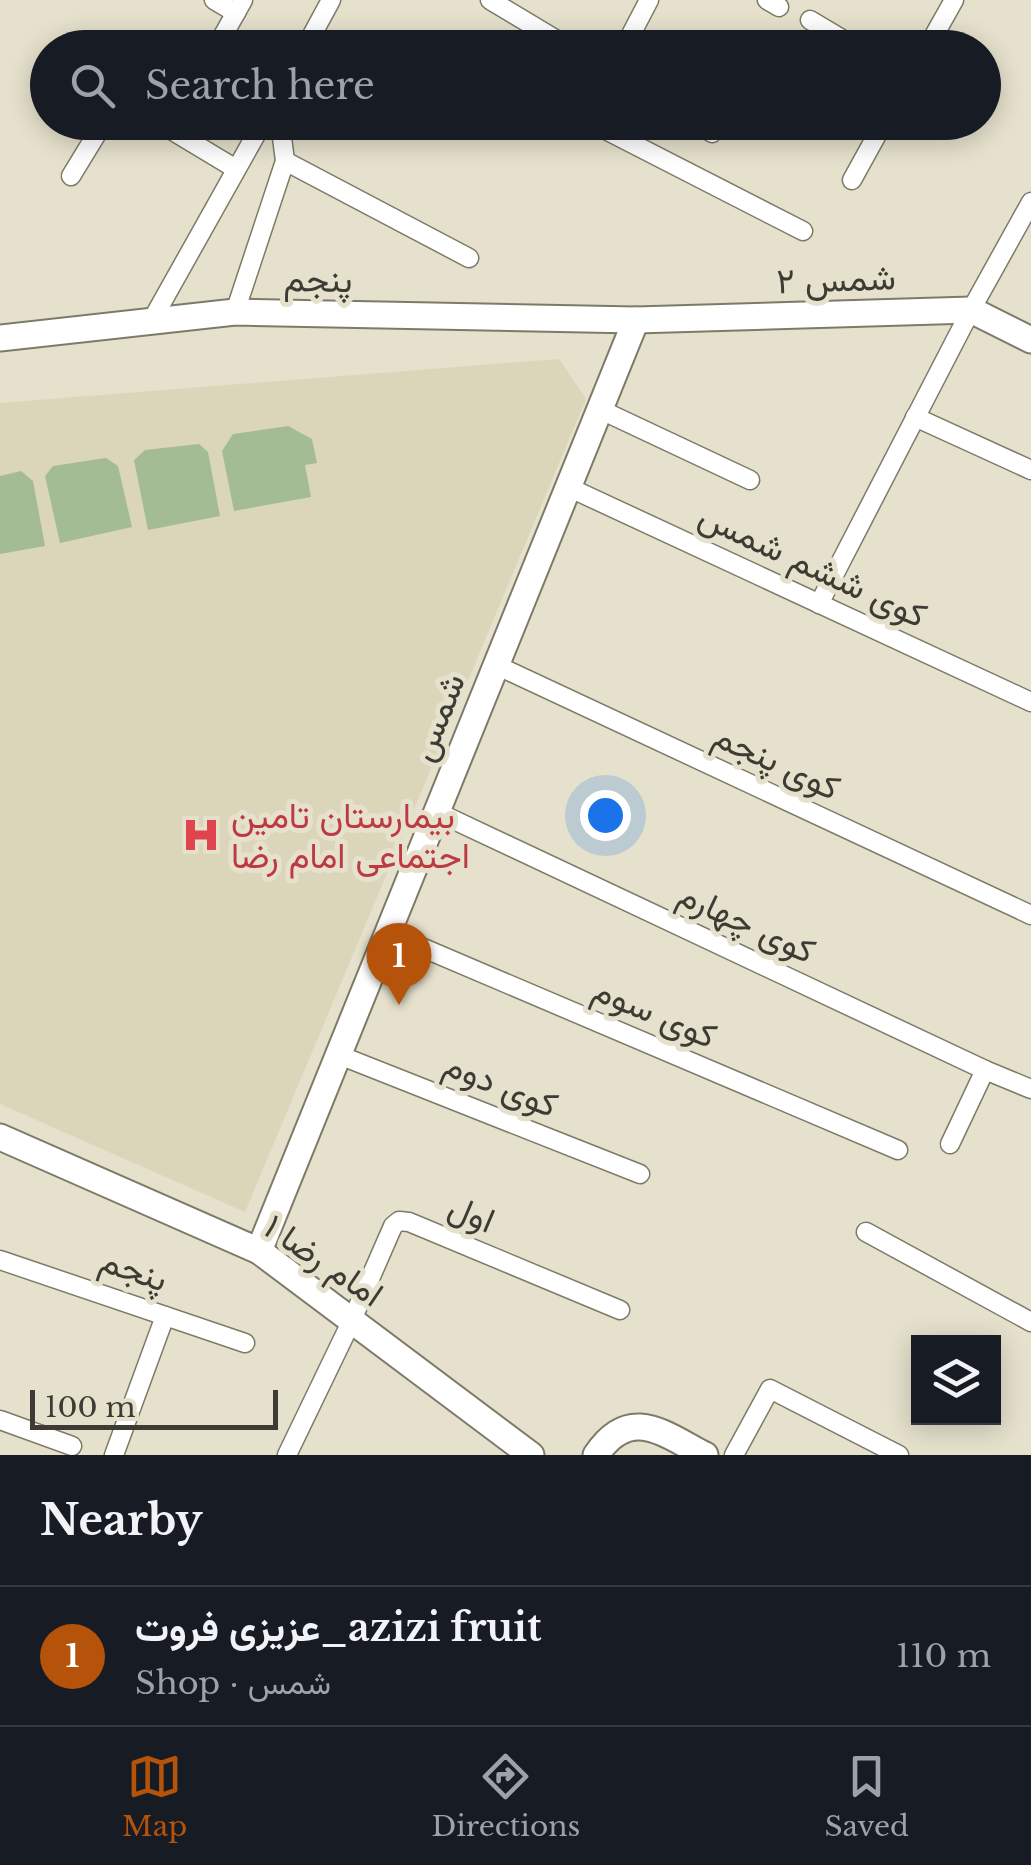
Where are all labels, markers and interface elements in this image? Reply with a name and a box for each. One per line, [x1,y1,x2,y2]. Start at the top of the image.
search box [30,30,1001,140]
icon: search [65,58,120,113]
text: Search here [145,62,375,109]
street label: شمس ۲ [776,255,896,303]
street label: پنجم [283,257,353,304]
street label: کوی ششم شمس [692,493,934,638]
street label: شمس [400,667,474,767]
street label: کوی پنجم [706,713,847,812]
your location [580,790,631,841]
place label: بیمارستان تامین اجتماعی امام رضا [231,794,470,879]
hospital icon: بیمارستان تامین اجتماعی امام رضا [180,814,222,856]
street label: کوی چهارم [671,872,822,975]
pin: 1 [366,922,432,1005]
street label: کوی سوم [586,967,723,1059]
street label: کوی دوم [437,1042,564,1128]
street label: اول [442,1184,502,1243]
street label: امام رضا ۱ [255,1205,392,1317]
street label: پنجم [94,1237,174,1303]
map controls [911,1335,1001,1425]
button: layers [911,1335,1001,1425]
scale bar [30,1385,278,1430]
text: 100 m [45,1390,136,1425]
text: Nearby [40,1494,203,1546]
text: عزیزی فروت_azizi fruit [135,1604,542,1651]
text: 1 [66,1636,79,1676]
text: 110 m [896,1636,991,1676]
text: Shop · شمس [135,1663,331,1703]
tab: Map [122,1749,187,1844]
tab: Directions [431,1749,580,1844]
tab: Saved [824,1749,909,1844]

